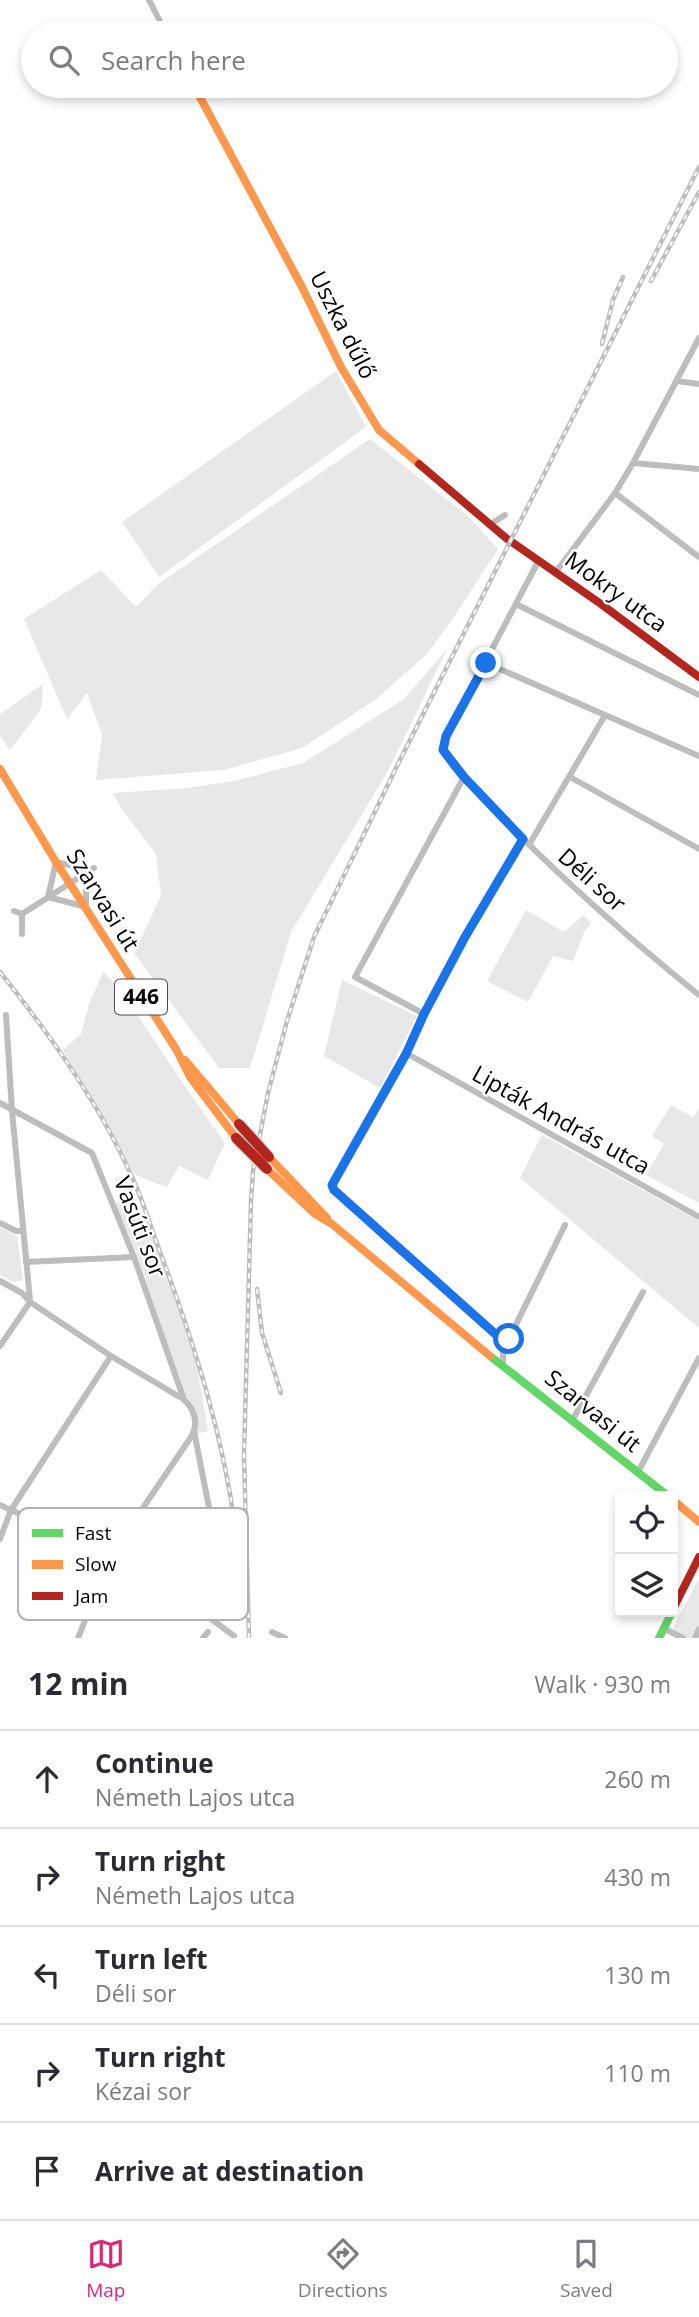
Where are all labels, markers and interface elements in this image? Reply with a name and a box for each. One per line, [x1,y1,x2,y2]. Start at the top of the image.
search box [21,21,678,98]
icon: search [45,41,83,79]
text: Search here [101,42,246,78]
street label: Uszka dűlő [303,265,385,384]
street label: Mokry utca [559,543,674,639]
route end [470,647,501,678]
street label: Déli sor [552,840,634,919]
street label: Szarvasi út [60,842,148,957]
road number: 446 [115,979,167,1014]
street label: Lipták András utca [467,1057,656,1181]
street label: Vasúti sor [107,1172,175,1282]
route start [493,1323,524,1354]
street label: Szarvasi út [539,1362,648,1459]
map controls [615,1491,678,1617]
button: locate [615,1491,678,1554]
legend [18,1508,248,1620]
text: Fast [75,1520,111,1546]
text: Slow [75,1551,117,1577]
button: layers [615,1554,678,1617]
text: Jam [73,1583,108,1609]
text: 12 min [28,1663,128,1704]
text: Walk · 930 m [534,1668,671,1700]
text: Continue [95,1745,214,1781]
icon: ahead [28,1760,66,1798]
text: 260 m [604,1763,671,1795]
text: Németh Lajos utca [95,1781,295,1813]
text: Turn right [95,1843,226,1879]
icon: right [28,1858,66,1896]
text: 430 m [604,1861,671,1893]
text: Németh Lajos utca [95,1879,295,1911]
text: Turn left [95,1941,207,1977]
icon: left [28,1956,66,1994]
text: 130 m [604,1959,671,1991]
text: Déli sor [95,1977,176,2009]
text: Turn right [95,2039,226,2075]
icon: right [28,2054,66,2092]
text: 110 m [604,2057,671,2089]
text: Kézai sor [95,2075,192,2107]
icon: arrive [28,2152,66,2190]
text: Arrive at destination [95,2153,364,2189]
tab: Map [86,2235,125,2303]
tab: Directions [298,2235,388,2303]
tab: Saved [560,2235,613,2303]

